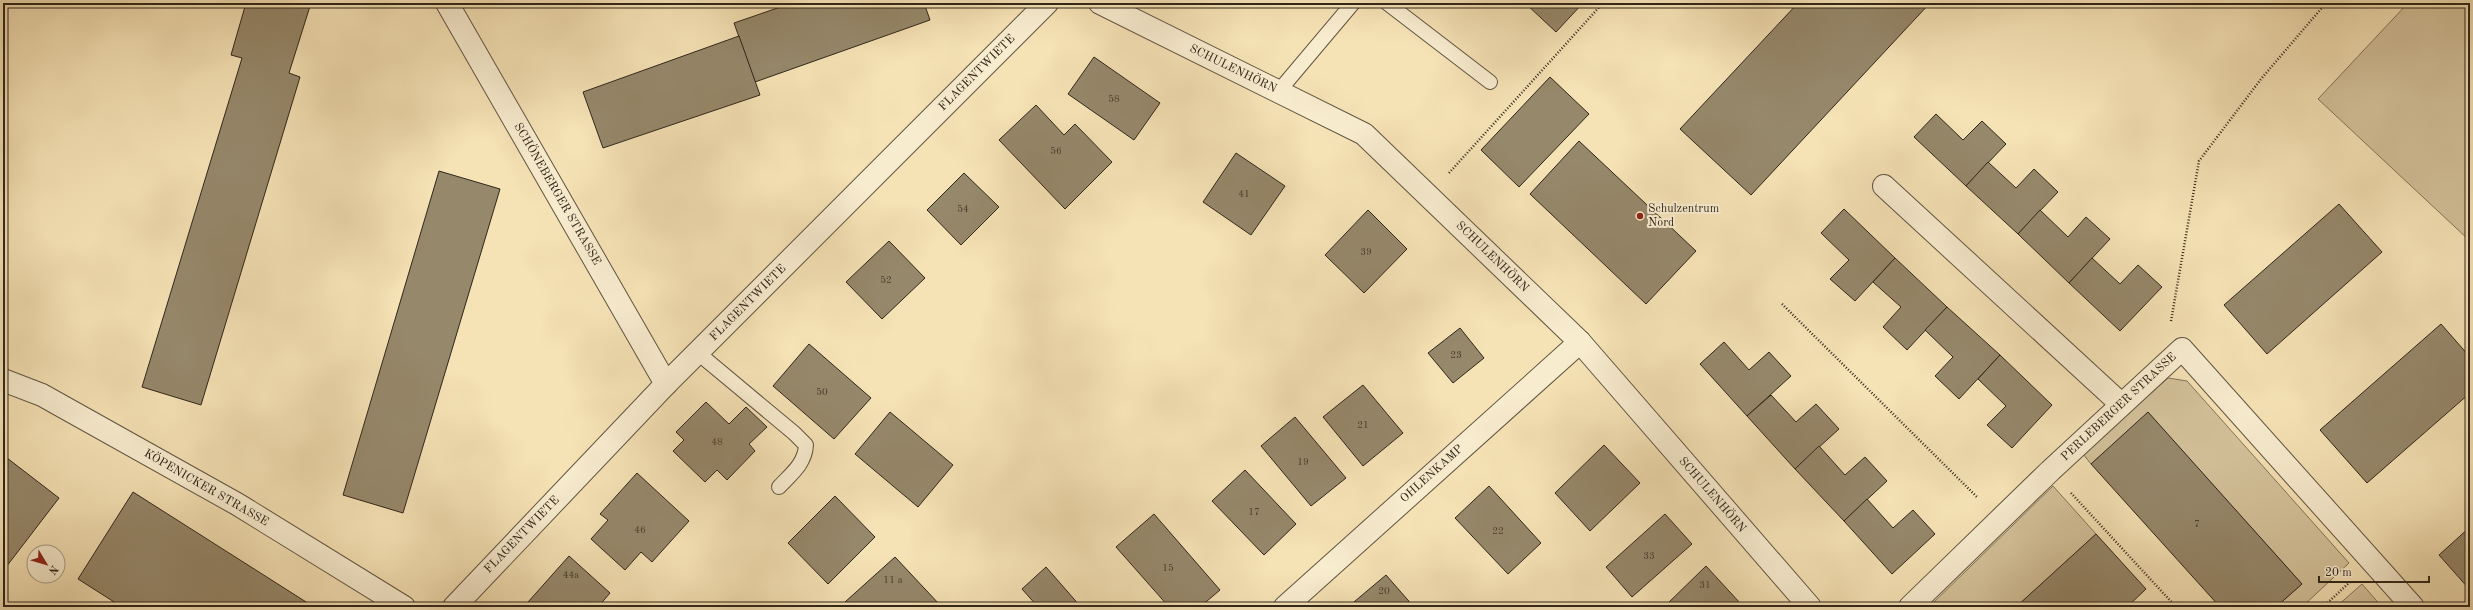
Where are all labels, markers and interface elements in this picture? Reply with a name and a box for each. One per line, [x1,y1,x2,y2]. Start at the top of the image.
street label: FLAGENTWIETE [937,33,1017,113]
street label: SCHULENHÖRN [1187,39,1280,95]
house number: 58 [1108,94,1120,104]
street label: SCHÖNEBERGER STRASSE [511,119,606,267]
house number: 56 [1050,146,1062,156]
house number: 41 [1238,189,1250,199]
place label: Schulzentrum Nord [1648,203,1720,229]
house number: 54 [957,204,969,214]
marker: Schulzentrum Nord [1635,211,1645,221]
street label: SCHULENHÖRN [1453,217,1533,295]
house number: 39 [1360,247,1372,257]
street label: FLAGENTWIETE [708,263,788,343]
house number: 52 [880,275,892,285]
house number: 23 [1450,350,1462,360]
street label: PERLEBERGER STRASSE [2059,351,2179,463]
house number: 50 [816,387,828,397]
house number: 21 [1357,420,1369,430]
house number: 48 [711,437,723,447]
street label: OHLENKAMP [1398,443,1466,505]
street label: KÖPENICKER STRASSE [142,444,272,529]
street label: SCHULENHÖRN [1676,452,1751,535]
house number: 19 [1297,457,1309,467]
street label: FLAGENTWIETE [482,494,562,576]
house number: 17 [1248,507,1260,517]
house number: 7 [2194,519,2200,529]
house number: 46 [634,525,646,535]
house number: 22 [1492,526,1504,536]
north arrow [26,544,66,584]
house number: 33 [1643,551,1655,561]
scale bar [2319,558,2429,584]
text: N [45,563,60,576]
house number: 15 [1162,563,1174,573]
text: 20 m [2325,567,2352,579]
house number: 44a [563,570,579,580]
house number: 11 a [883,575,903,585]
house number: 31 [1699,580,1711,590]
house number: 20 [1378,586,1390,596]

